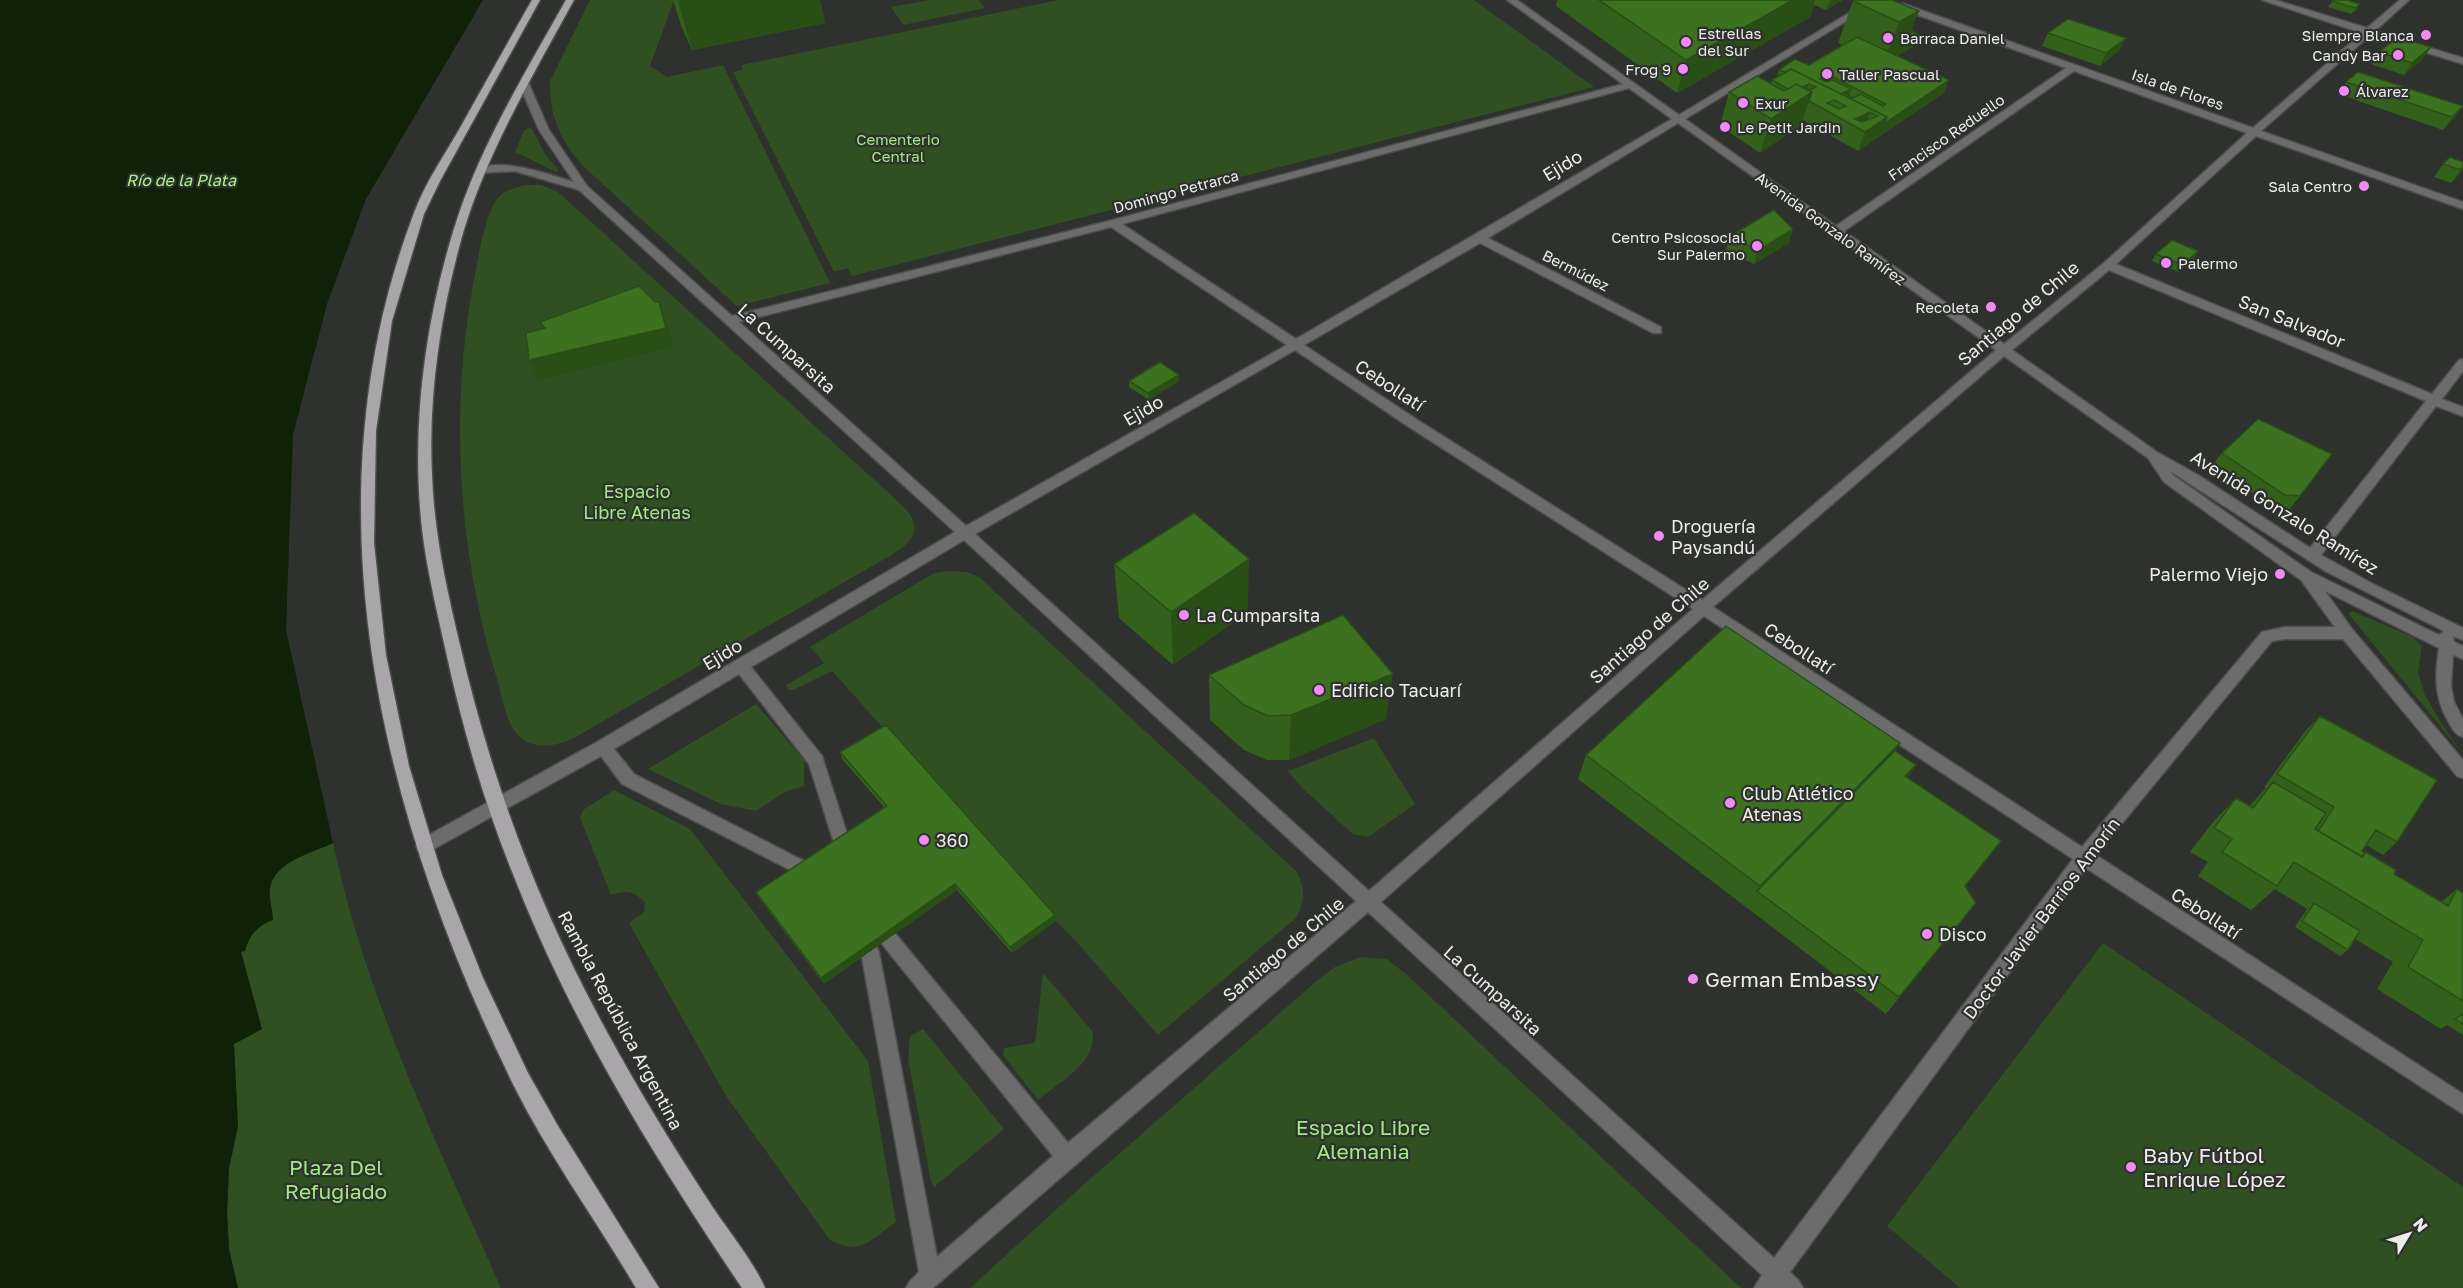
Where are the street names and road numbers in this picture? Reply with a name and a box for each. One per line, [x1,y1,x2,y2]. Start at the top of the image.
street label: Isla de Flores [2130,65,2226,113]
street label: Francisco Reduello [1884,90,2008,184]
street label: Ejido [1538,145,1586,185]
street label: Domingo Petrarca [1111,166,1241,216]
street label: Avenida Gonzalo Ramírez [1753,168,1910,289]
street label: Bermúdez [1540,246,1613,295]
street label: Santiago de Chile [1953,256,2083,370]
street label: San Salvador [2236,290,2348,352]
street label: La Cumparsita [734,298,840,398]
street label: Cebollatí [1351,355,1430,416]
street label: Ejido [1119,390,1167,430]
street label: Avenida Gonzalo Ramírez [2187,445,2383,579]
street label: Santiago de Chile [1585,572,1713,688]
street label: Cebollatí [1760,618,1839,679]
street label: Ejido [698,634,746,674]
street label: Doctor Javier Barrios Amorín [1958,813,2124,1023]
street label: Cebollatí [2167,883,2246,944]
street label: Santiago de Chile [1218,892,1348,1006]
street label: Rambla República Argentina [554,907,688,1133]
street label: La Cumparsita [1440,940,1546,1040]

